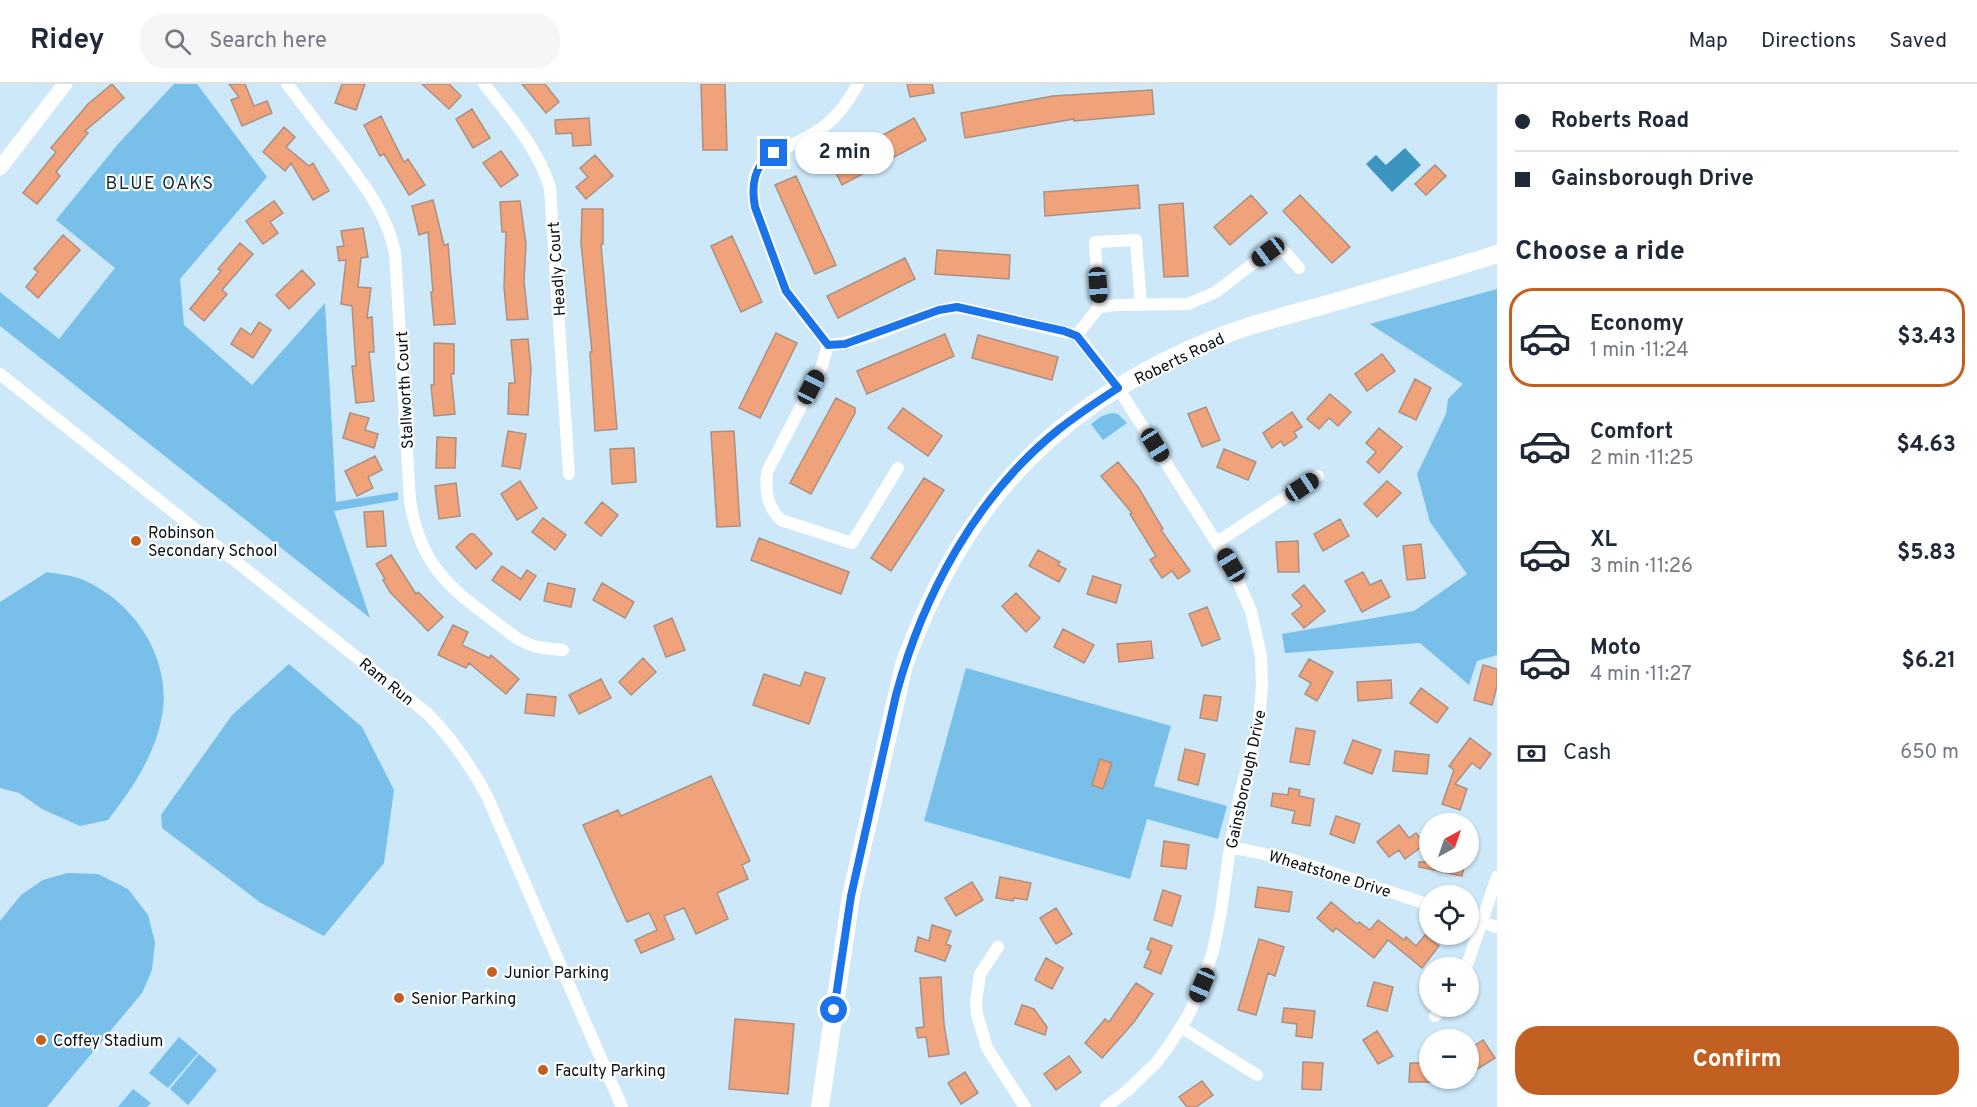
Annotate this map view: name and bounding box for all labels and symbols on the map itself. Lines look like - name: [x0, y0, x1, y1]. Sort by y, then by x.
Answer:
- callout: 2 min: [795, 132, 894, 174]
- route end: [760, 139, 787, 166]
- district label: BLUE OAKS: [106, 173, 214, 196]
- street label: Headly Court: [545, 221, 571, 317]
- car: [1248, 234, 1288, 270]
- car: [1088, 266, 1108, 304]
- street label: Roberts Road: [1132, 329, 1228, 390]
- street label: Stallworth Court: [393, 330, 419, 449]
- car: [795, 367, 827, 407]
- car: [1138, 425, 1172, 465]
- car: [1282, 470, 1322, 504]
- place label: Robinson Secondary School: [148, 524, 277, 562]
- marker: Robinson Secondary School: [129, 534, 143, 548]
- car: [1214, 545, 1248, 585]
- street label: Ram Run: [354, 654, 417, 711]
- street label: Gainsborough Drive: [1222, 708, 1271, 851]
- north arrow: [1419, 813, 1479, 873]
- street label: Wheatstone Drive: [1266, 847, 1393, 903]
- place label: Junior Parking: [504, 964, 609, 984]
- marker: Junior Parking: [485, 965, 499, 979]
- car: [1187, 965, 1217, 1005]
- place label: Senior Parking: [411, 990, 516, 1010]
- marker: Senior Parking: [392, 991, 406, 1005]
- route start: [820, 996, 847, 1023]
- place label: Coffey Stadium: [53, 1032, 163, 1052]
- marker: Coffey Stadium: [34, 1033, 48, 1047]
- place label: Faculty Parking: [555, 1062, 666, 1082]
- marker: Faculty Parking: [536, 1063, 550, 1077]

